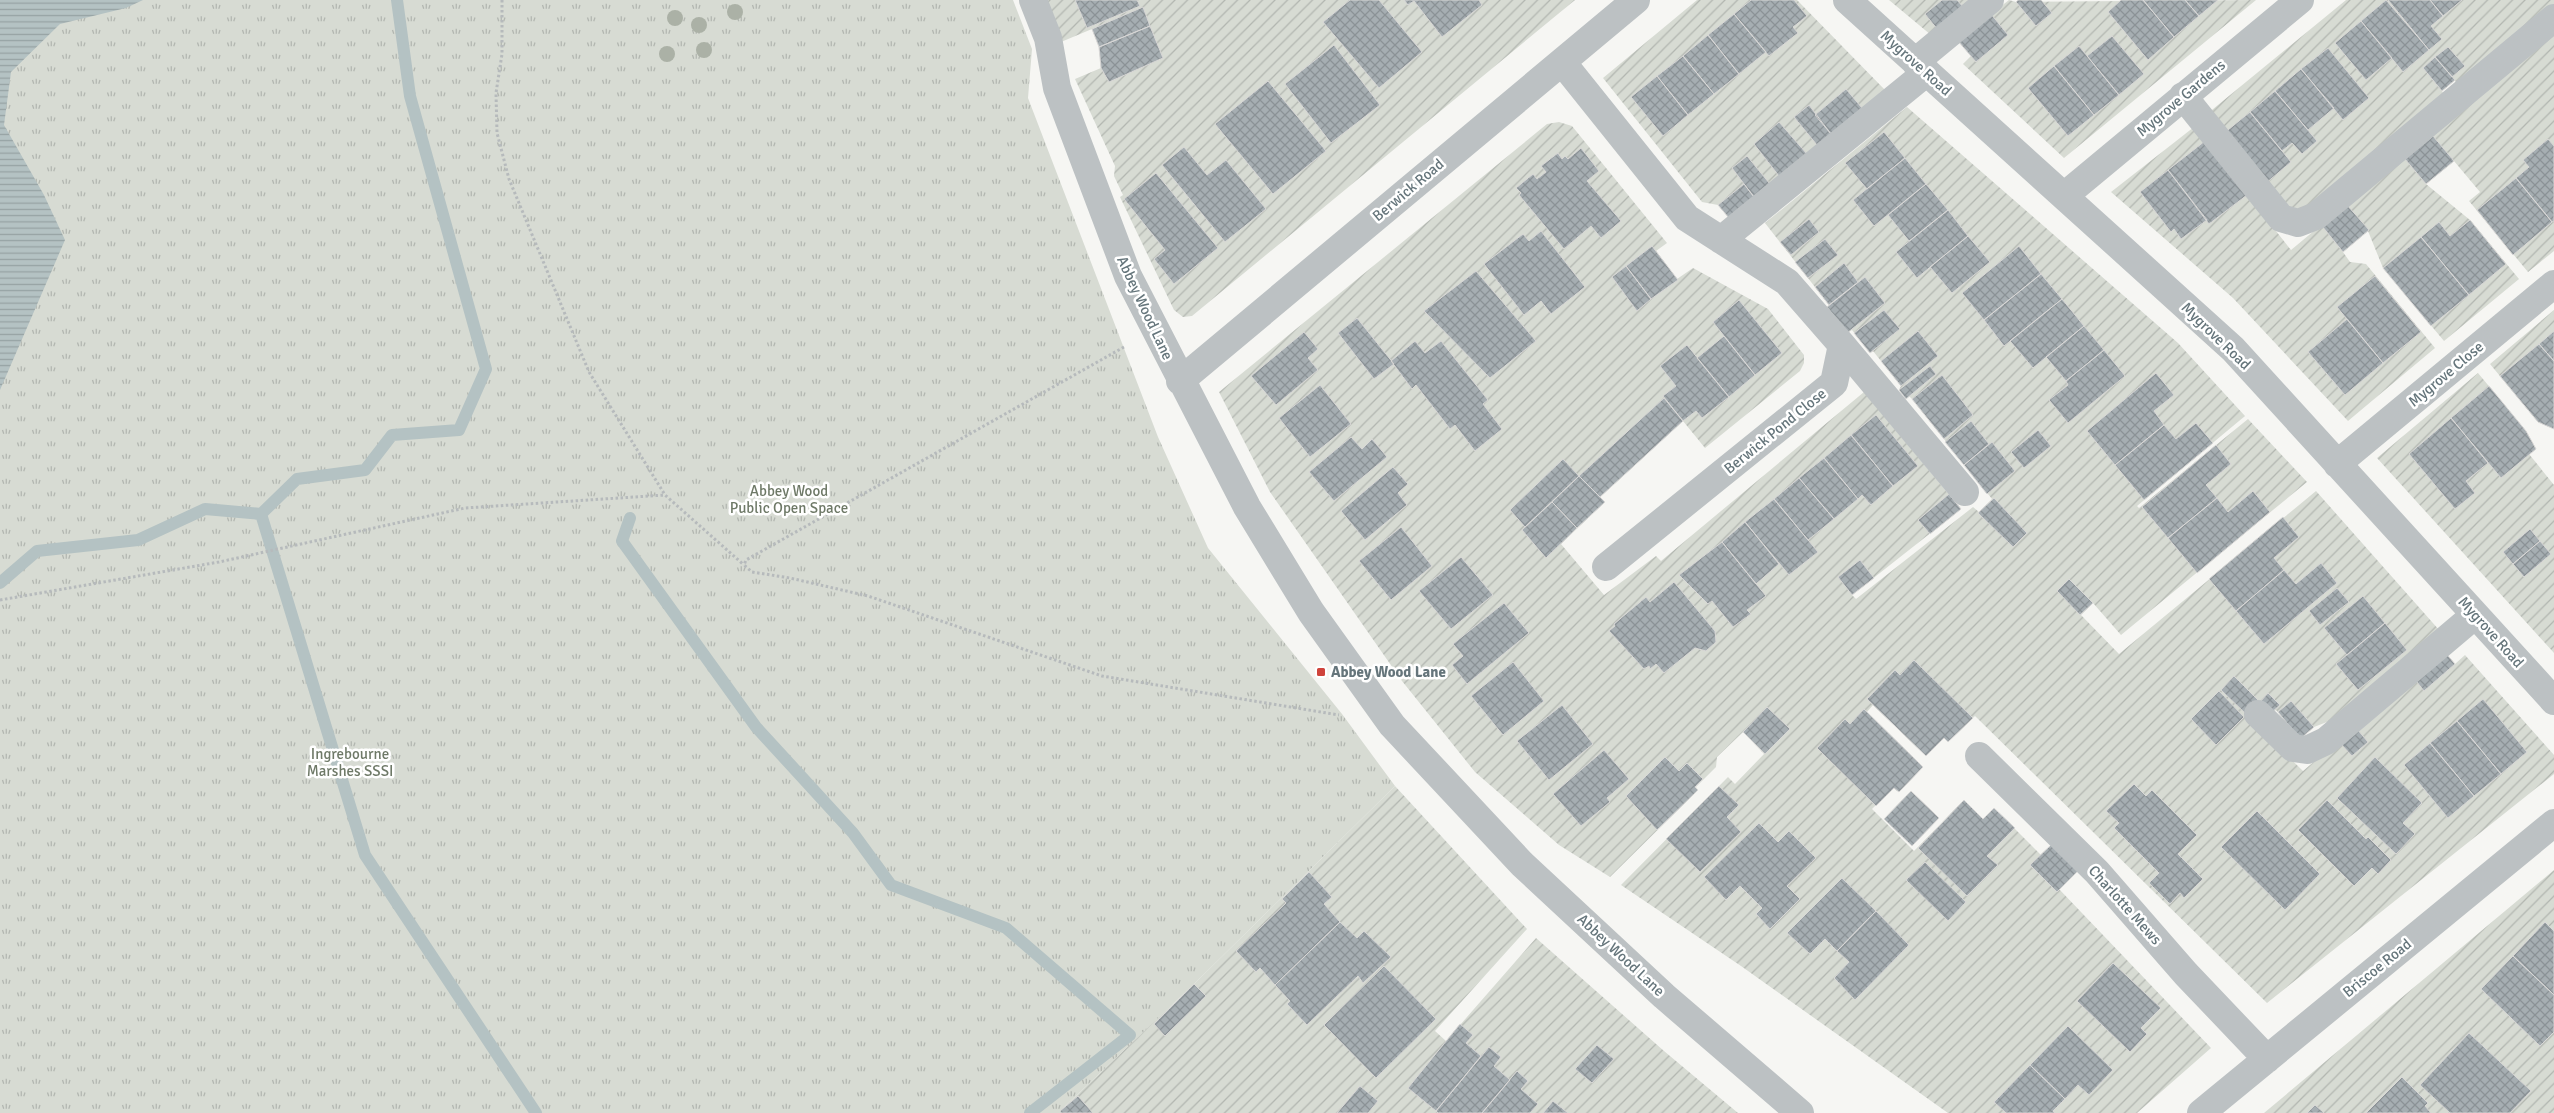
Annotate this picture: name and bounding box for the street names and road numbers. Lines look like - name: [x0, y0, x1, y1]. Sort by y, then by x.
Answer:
- street label: Mygrove Road: [1877, 26, 1955, 100]
- street label: Mygrove Gardens: [2133, 55, 2229, 140]
- street label: Berwick Road: [1369, 155, 1447, 225]
- street label: Abbey Wood Lane: [1113, 253, 1177, 363]
- street label: Mygrove Road: [2178, 298, 2254, 374]
- street label: Mygrove Close: [2405, 337, 2487, 411]
- street label: Berwick Pond Close: [1720, 384, 1830, 478]
- street label: Mygrove Road: [2454, 593, 2528, 671]
- street label: Charlotte Mews: [2085, 862, 2166, 949]
- street label: Abbey Wood Lane: [1574, 910, 1668, 1000]
- street label: Briscoe Road: [2339, 935, 2415, 1001]

